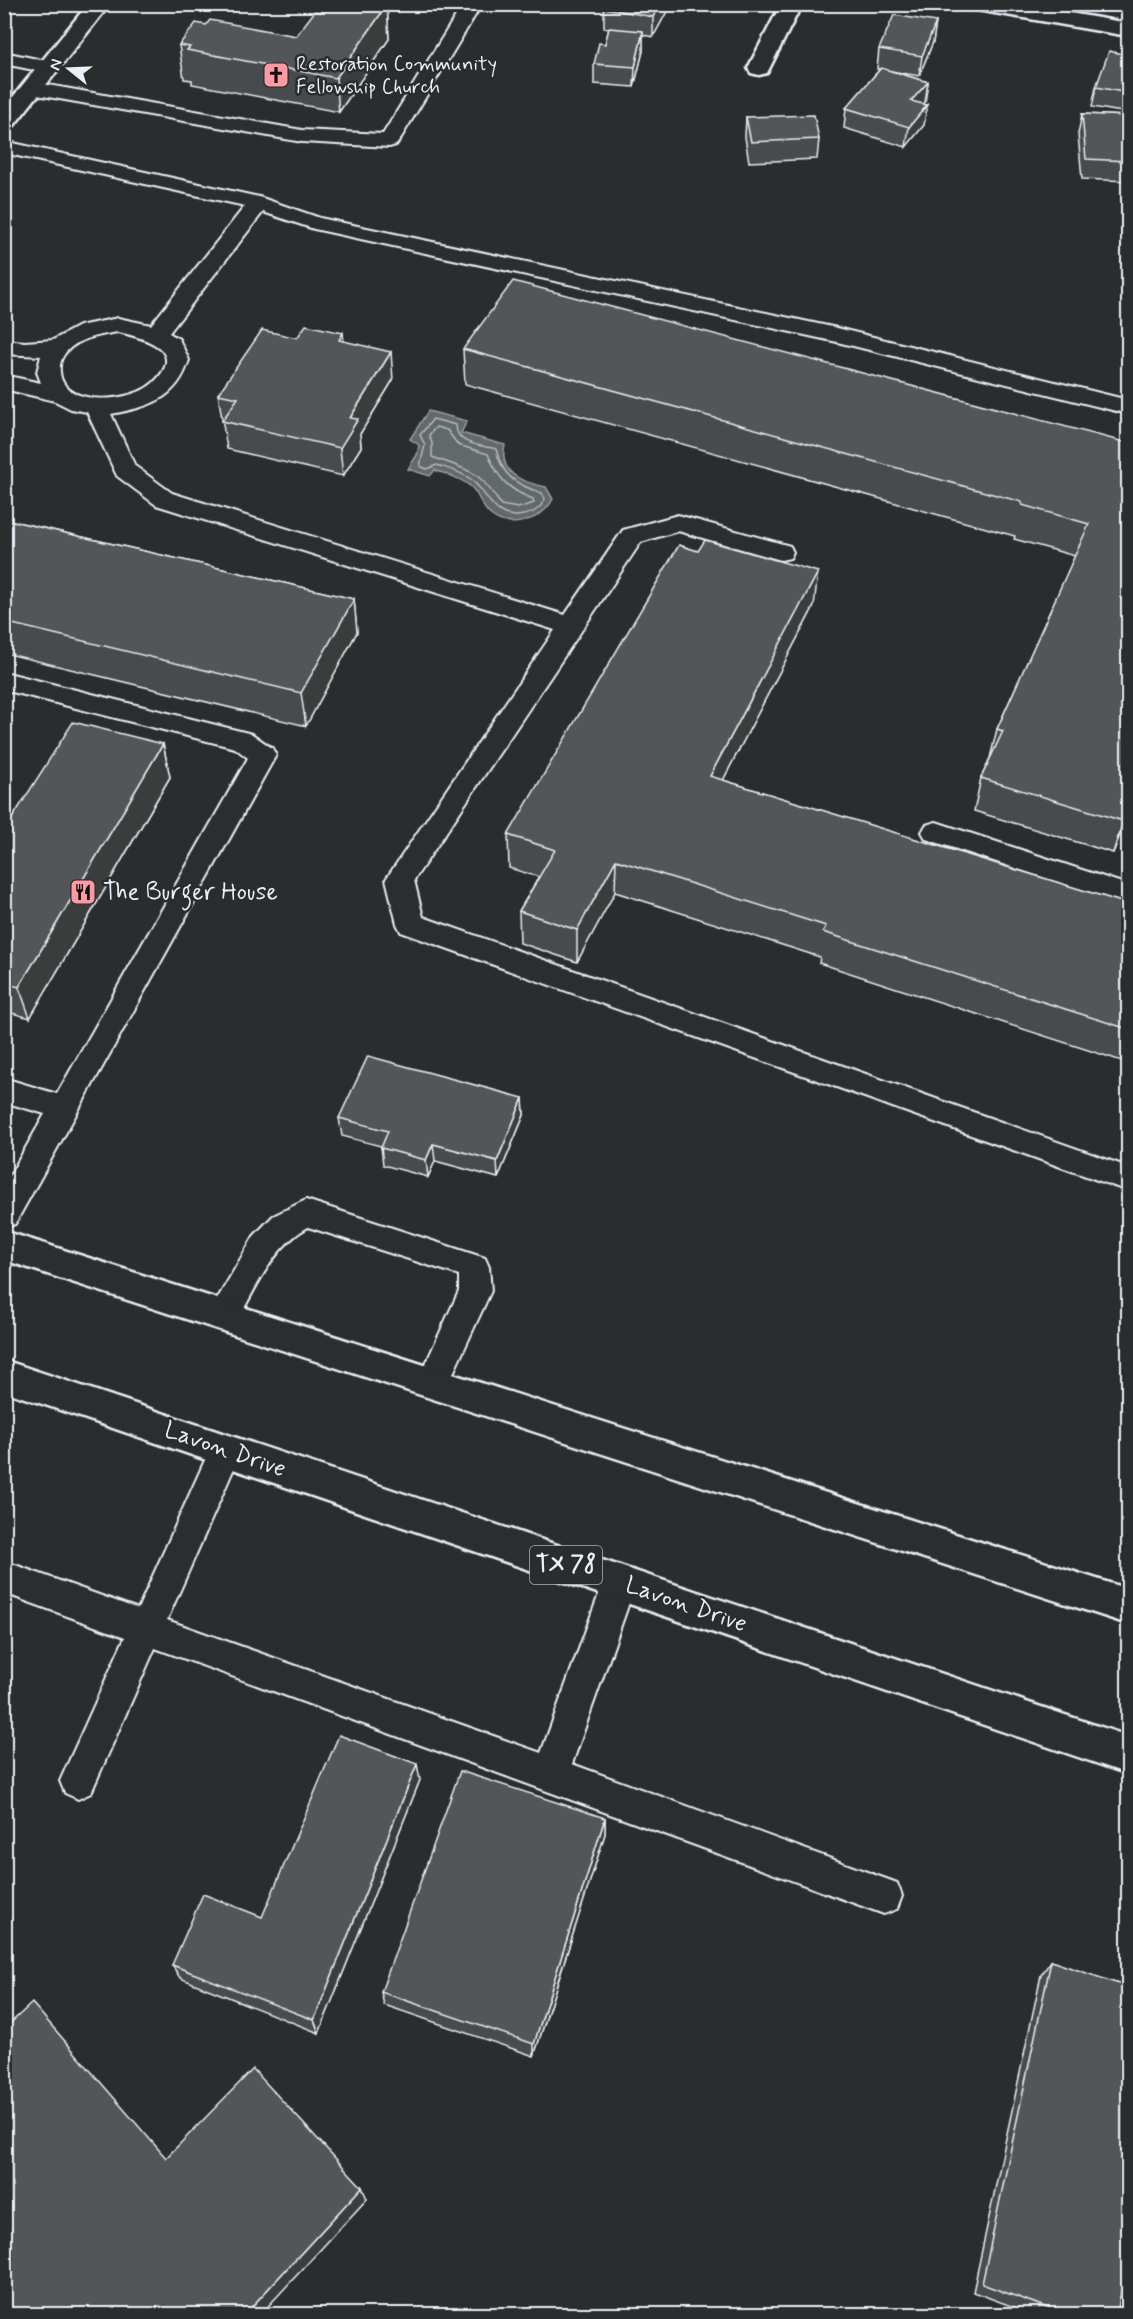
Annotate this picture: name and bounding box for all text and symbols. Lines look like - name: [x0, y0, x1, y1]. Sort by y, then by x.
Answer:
- north arrow: [39, 39, 99, 99]
- place label: Restoration Community Fellowship Church: [296, 51, 497, 101]
- text: N: [45, 57, 68, 73]
- church icon: Restoration Community Fellowship Church: [261, 60, 291, 90]
- restaurant icon: The Burger House: [68, 877, 98, 907]
- place label: The Burger House: [103, 877, 278, 911]
- street label: Lavon Drive: [160, 1415, 290, 1485]
- road number: TX 78: [530, 1546, 602, 1584]
- street label: Lavon Drive: [621, 1570, 751, 1640]

